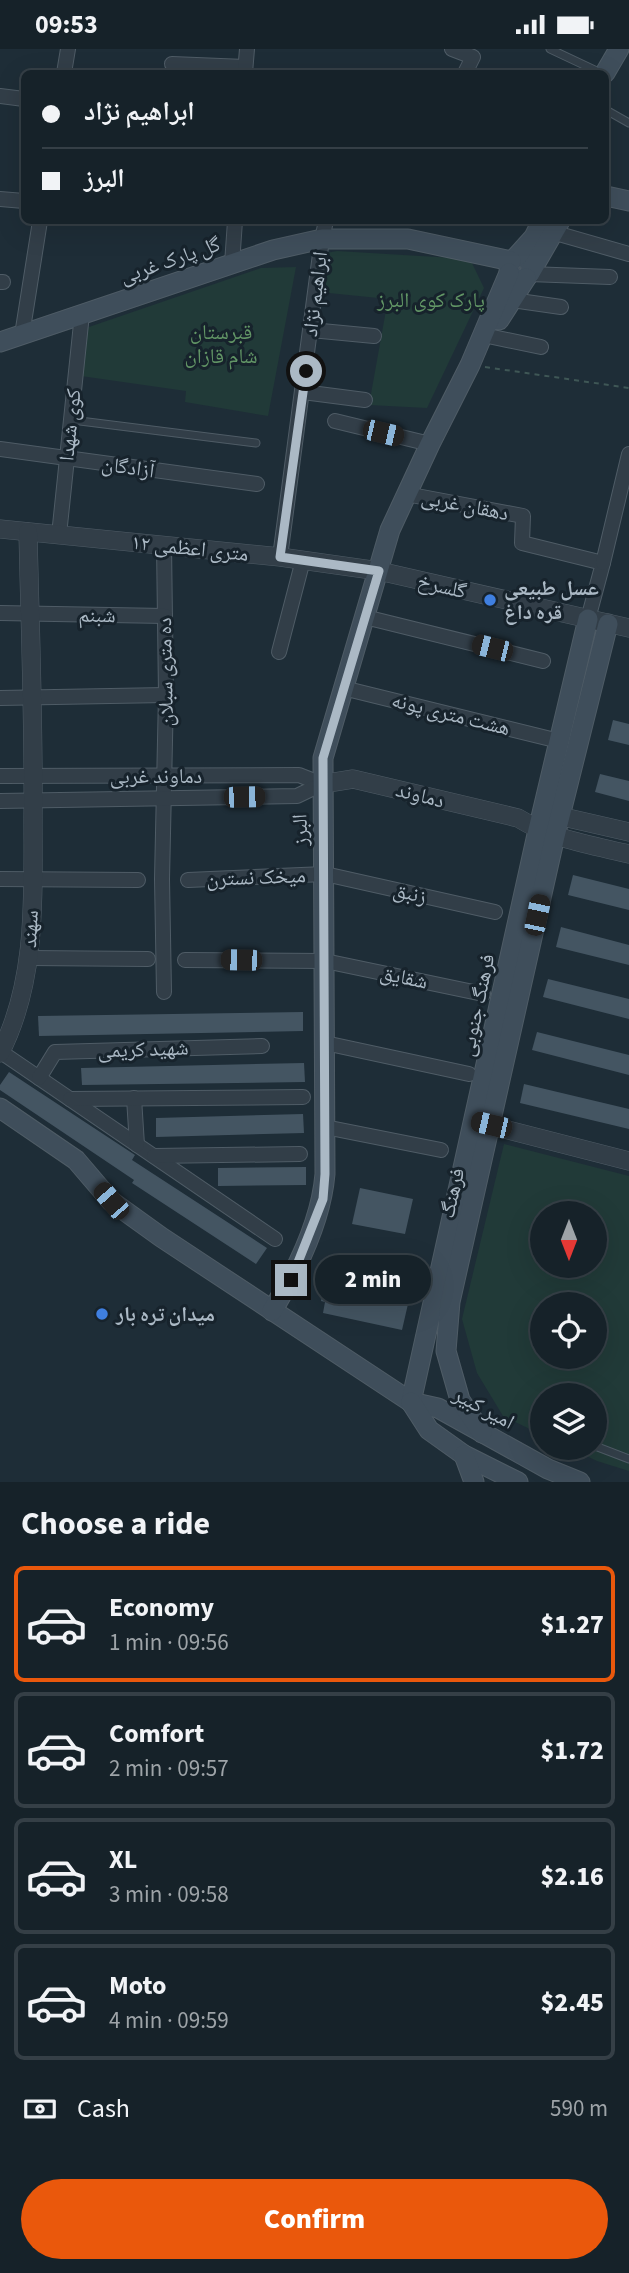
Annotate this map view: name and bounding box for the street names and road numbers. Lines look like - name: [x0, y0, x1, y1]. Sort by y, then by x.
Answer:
- street label: گل پارک غربی: [116, 229, 225, 291]
- street label: ابراهیم نژاد: [295, 250, 335, 338]
- street label: کوی شهدا: [51, 387, 89, 463]
- street label: آزادگان: [100, 448, 157, 486]
- street label: دهقان غربی: [419, 482, 511, 528]
- street label: ۱۲ متری اعظمی: [130, 527, 250, 569]
- street label: گلسرخ: [414, 566, 470, 606]
- street label: شبنم: [78, 600, 116, 630]
- street label: ده متری سبلان: [149, 617, 181, 727]
- street label: هشت متری پونه: [389, 685, 513, 743]
- street label: دماوند غربی: [110, 761, 202, 791]
- street label: دماوند: [393, 775, 447, 815]
- street label: البرز: [284, 813, 316, 848]
- street label: میخک نسترن: [206, 860, 306, 894]
- street label: زنبق: [390, 875, 430, 911]
- street label: سهند: [14, 909, 46, 949]
- street label: فرهنگ جنوبی: [452, 951, 502, 1059]
- street label: شقایق: [377, 957, 431, 997]
- street label: شهید کریمی: [97, 1032, 189, 1066]
- street label: فرهنگ: [432, 1165, 472, 1221]
- street label: امیر کبیر: [447, 1379, 520, 1437]

